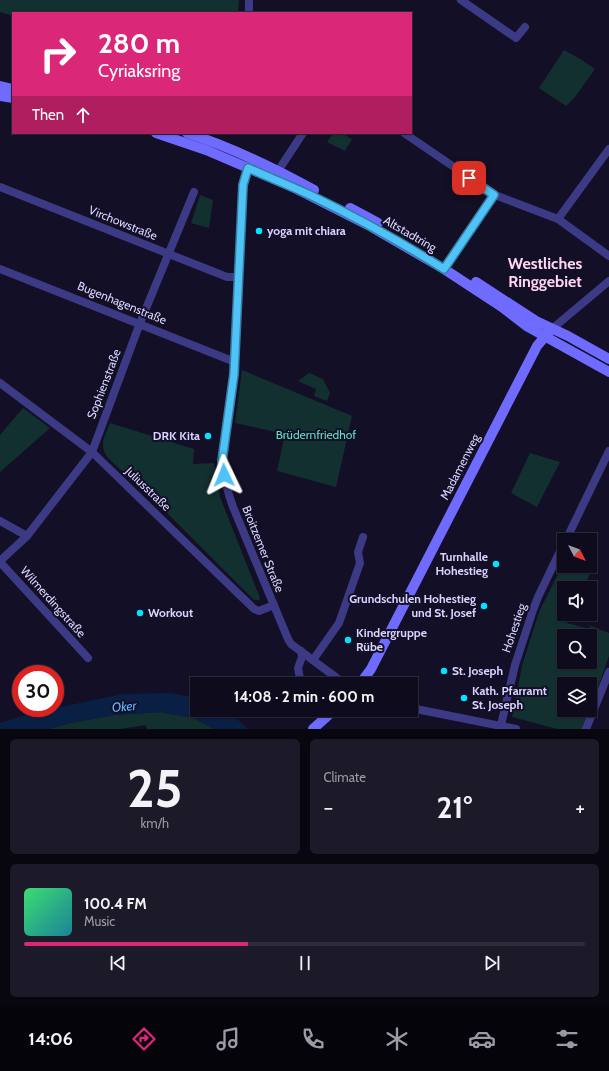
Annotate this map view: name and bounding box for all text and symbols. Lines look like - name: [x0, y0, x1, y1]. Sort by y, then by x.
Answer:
- text: 280 m: [98, 26, 180, 60]
- icon: right: [32, 28, 84, 80]
- text: Cyriaksring: [98, 60, 180, 82]
- icon: ahead: [72, 104, 94, 126]
- text: Then: [32, 106, 64, 124]
- pin: [452, 161, 486, 195]
- icon: arrive: [458, 167, 480, 189]
- street label: Virchowstraße: [87, 202, 160, 243]
- street label: Altstadtring: [381, 212, 440, 255]
- place label: yoga mit chiara: [267, 223, 346, 238]
- marker: yoga mit chiara: [254, 226, 264, 236]
- district label: Westliches Ringgebiet: [508, 254, 582, 291]
- street label: Bugenhagenstraße: [75, 278, 169, 327]
- street label: Sophienstraße: [83, 347, 124, 421]
- park label: Brüdernfriedhof: [276, 427, 356, 442]
- place label: DRK Kita: [153, 428, 200, 443]
- street label: Madamenweg: [437, 430, 483, 502]
- marker: DRK Kita: [203, 431, 213, 441]
- position arrow: [203, 454, 245, 496]
- street label: Juliusstraße: [122, 463, 174, 514]
- street label: Broitzemer Straße: [239, 503, 288, 594]
- north arrow: [557, 533, 597, 573]
- map controls: [557, 533, 597, 717]
- place label: Turnhalle Hohestieg: [435, 549, 488, 578]
- marker: Turnhalle Hohestieg: [491, 559, 501, 569]
- street label: Wilmerdingstraße: [18, 563, 89, 640]
- button: sound: [557, 581, 597, 621]
- place label: Grundschulen Hohestieg und St. Josef: [349, 591, 476, 620]
- street label: Hohestieg: [498, 600, 529, 655]
- marker: Grundschulen Hohestieg und St. Josef: [479, 601, 489, 611]
- place label: Workout: [148, 605, 193, 620]
- marker: Workout: [135, 608, 145, 618]
- place label: Kindergruppe Rübe: [356, 625, 427, 654]
- button: search: [557, 629, 597, 669]
- marker: Kindergruppe Rübe: [343, 635, 353, 645]
- place label: St. Joseph: [452, 663, 503, 678]
- speed limit sign: 30: [12, 665, 64, 717]
- marker: St. Joseph: [439, 666, 449, 676]
- button: layers: [557, 677, 597, 717]
- place label: Kath. Pfarramt St. Joseph: [472, 683, 547, 712]
- text: 14:08 · 2 min · 600 m: [234, 688, 374, 706]
- marker: Kath. Pfarramt St. Joseph: [459, 693, 469, 703]
- water label: Oker: [111, 697, 138, 715]
- text: 25: [127, 757, 182, 820]
- text: Climate: [324, 769, 366, 785]
- text: 21°: [436, 789, 472, 826]
- text: −: [324, 794, 333, 821]
- text: +: [575, 794, 585, 821]
- text: km/h: [141, 815, 169, 831]
- text: 100.4 FM: [84, 895, 147, 913]
- text: Music: [84, 913, 115, 929]
- icon: previous: [107, 952, 129, 974]
- icon: pause: [294, 952, 316, 974]
- icon: next: [481, 952, 503, 974]
- icon: directions: [130, 1025, 158, 1053]
- icon: music: [214, 1025, 242, 1053]
- icon: phone: [299, 1025, 327, 1053]
- icon: climate: [383, 1025, 411, 1053]
- icon: car: [468, 1025, 496, 1053]
- icon: filters: [553, 1025, 581, 1053]
- text: 14:06: [28, 1028, 73, 1050]

